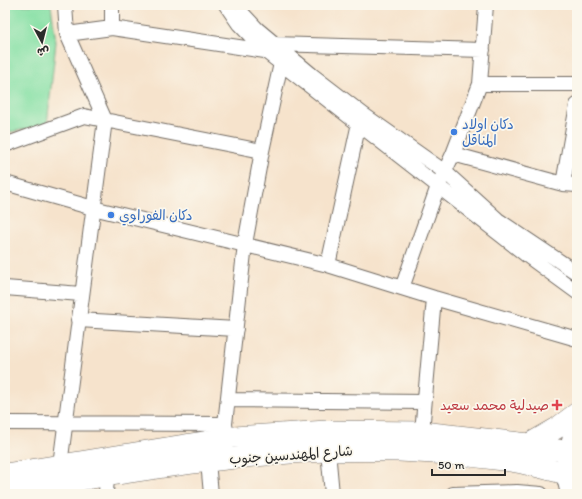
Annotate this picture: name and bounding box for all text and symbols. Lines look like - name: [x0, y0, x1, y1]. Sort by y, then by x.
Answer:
- north arrow: [22, 22, 62, 62]
- text: ش: [36, 44, 50, 59]
- place label: دكان اولاد المناقل: [462, 116, 514, 149]
- marker: دكان اولاد المناقل: [449, 127, 459, 137]
- place label: دكان الفوراوي: [119, 207, 192, 226]
- marker: دكان الفوراوي: [106, 210, 116, 220]
- place label: صيدلية محمد سعيد: [440, 397, 549, 414]
- marker: صيدلية محمد سعيد: [552, 400, 562, 410]
- street label: شارع المهندسين جنوب: [229, 442, 353, 469]
- scale bar: [432, 451, 505, 477]
- text: 50 m: [438, 458, 464, 472]

